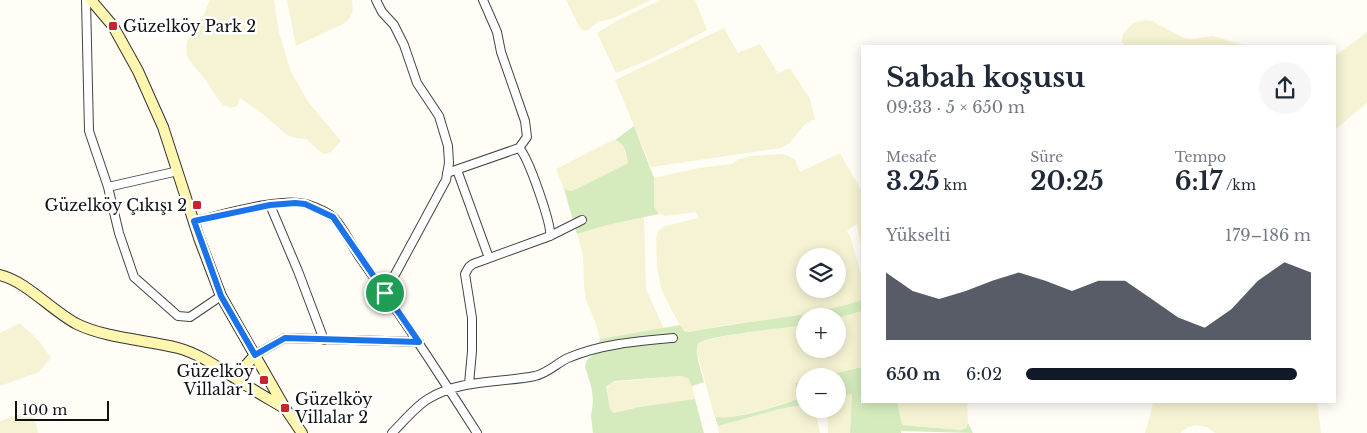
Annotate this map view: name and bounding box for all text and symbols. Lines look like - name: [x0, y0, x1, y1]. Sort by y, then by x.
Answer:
- place label: Güzelköy Park 2: [123, 16, 256, 36]
- marker: Güzelköy Park 2: [107, 20, 119, 32]
- text: Sabah koşusu: [886, 60, 1085, 95]
- button: share: [1259, 62, 1311, 114]
- text: 09:33 · 5 × 650 m: [886, 97, 1025, 117]
- text: Mesafe: [886, 148, 937, 166]
- text: Süre: [1030, 148, 1063, 166]
- text: Tempo: [1175, 148, 1226, 166]
- text: 3.25: [886, 166, 940, 197]
- text: 20:25: [1030, 166, 1104, 197]
- text: 6:17: [1175, 166, 1222, 197]
- text: km: [940, 176, 967, 194]
- text: /km: [1222, 176, 1256, 194]
- place label: Güzelköy Çıkışı 2: [45, 195, 187, 215]
- marker: Güzelköy Çıkışı 2: [191, 199, 203, 211]
- text: Yükselti: [886, 225, 951, 245]
- text: 179–186 m: [1225, 225, 1311, 245]
- map controls: [796, 248, 846, 418]
- button: layers: [796, 248, 846, 298]
- pin: [364, 272, 406, 314]
- icon: arrive: [371, 279, 399, 307]
- button: +: [796, 308, 846, 358]
- place label: Güzelköy Villalar 1: [176, 361, 255, 399]
- text: 650 m: [886, 364, 940, 384]
- text: 6:02: [966, 364, 1002, 384]
- button: −: [796, 368, 846, 418]
- marker: Güzelköy Villalar 1: [258, 374, 270, 386]
- place label: Güzelköy Villalar 2: [294, 389, 373, 427]
- scale bar: [15, 398, 109, 421]
- text: 100 m: [22, 401, 67, 419]
- marker: Güzelköy Villalar 2: [279, 402, 291, 414]

